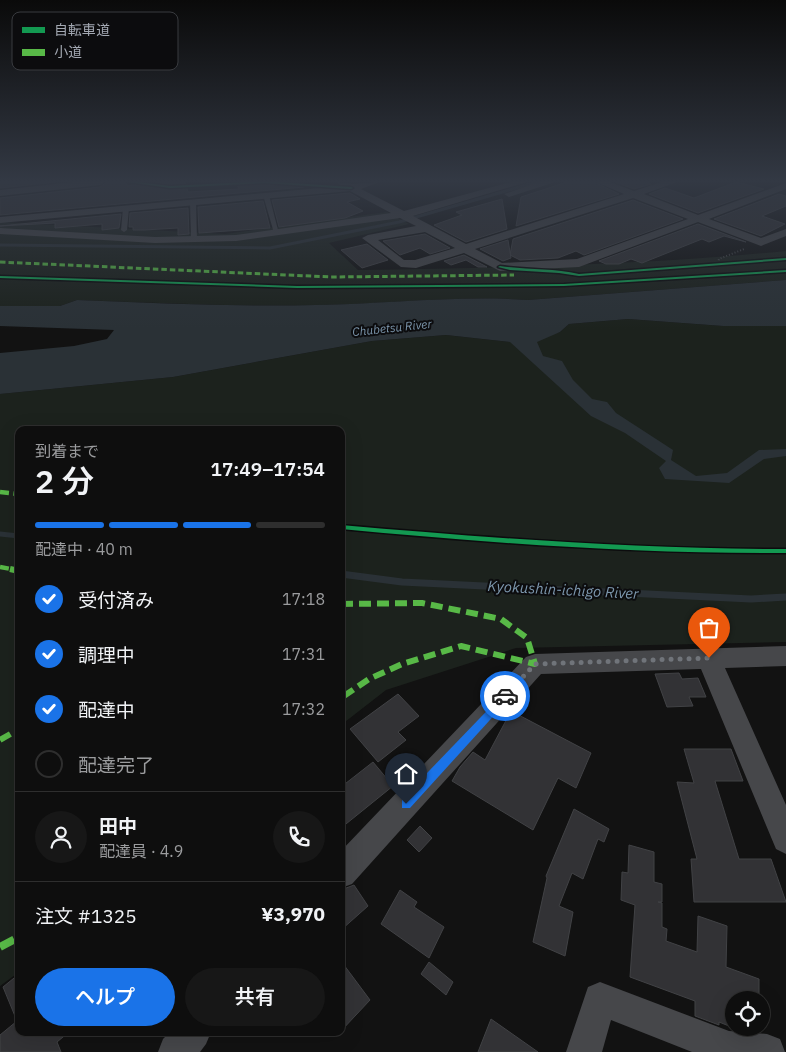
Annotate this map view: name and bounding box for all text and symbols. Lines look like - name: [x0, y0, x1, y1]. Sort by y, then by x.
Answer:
- legend: [12, 12, 178, 70]
- text: 自転車道: [54, 21, 110, 39]
- text: 小道: [54, 43, 82, 61]
- water label: Chubetsu River: [352, 316, 433, 339]
- text: 到着まで: [35, 441, 99, 461]
- text: 17:49–17:54: [211, 457, 325, 481]
- text: 2 分: [35, 460, 94, 502]
- text: 配達中 · 40 m: [35, 539, 133, 559]
- water label: Kyokushin-ichigo River: [487, 576, 640, 603]
- icon: check: [35, 585, 63, 613]
- text: 受付済み: [78, 588, 154, 612]
- text: 17:18: [282, 589, 325, 609]
- pin: [688, 607, 730, 658]
- icon: bag: [695, 614, 723, 642]
- icon: check: [35, 640, 63, 668]
- text: 調理中: [78, 643, 135, 667]
- text: 17:31: [282, 644, 325, 664]
- courier: [480, 671, 530, 721]
- icon: car: [491, 682, 519, 710]
- icon: check: [35, 695, 63, 723]
- text: 配達中: [78, 698, 135, 722]
- text: 17:32: [282, 699, 325, 719]
- text: 配達完了: [78, 753, 154, 777]
- pin: [385, 753, 427, 804]
- icon: home: [392, 760, 420, 788]
- button: person: [35, 811, 87, 863]
- button: phone: [273, 811, 325, 863]
- text: 田中: [99, 814, 137, 838]
- text: 配達員 · 4.9: [99, 841, 183, 861]
- text: ¥3,970: [261, 902, 325, 926]
- text: 注文 #1325: [35, 904, 137, 928]
- button: ヘルプ: [35, 968, 175, 1026]
- button: 共有: [185, 968, 325, 1026]
- map controls: [725, 991, 770, 1036]
- button: locate: [725, 991, 770, 1036]

